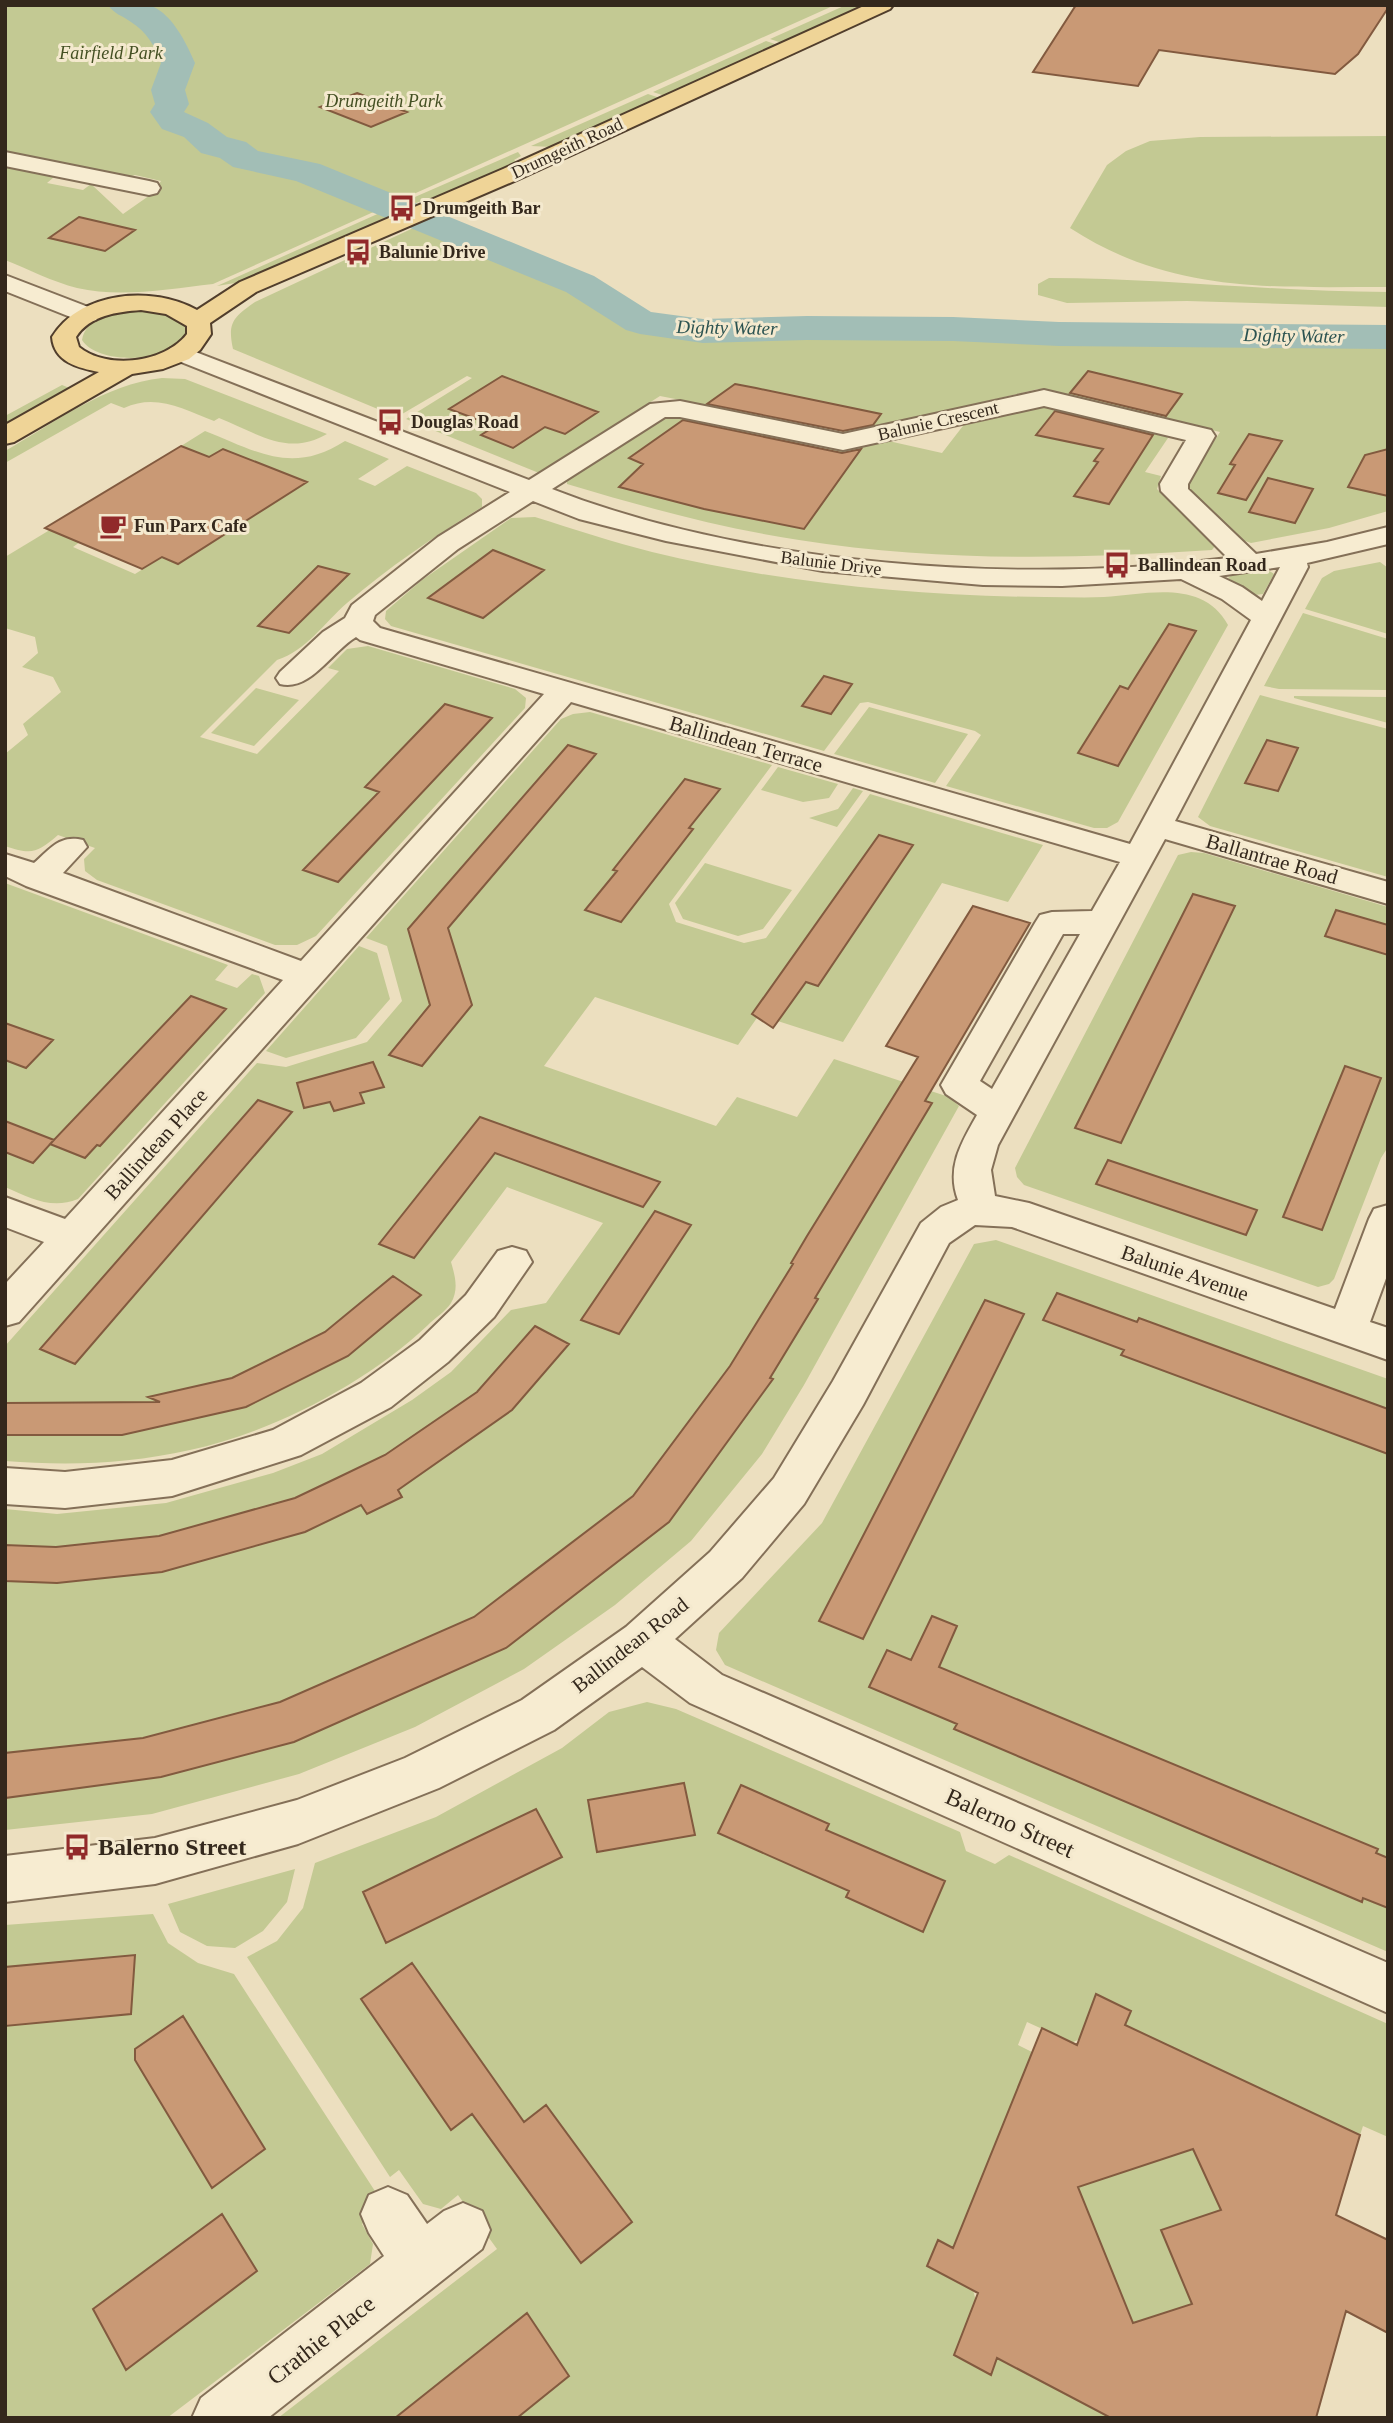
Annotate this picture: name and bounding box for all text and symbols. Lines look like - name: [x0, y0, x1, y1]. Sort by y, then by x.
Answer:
- park label: Fairfield Park: [58, 43, 164, 63]
- park label: Drumgeith Park: [324, 91, 444, 111]
- street label: Drumgeith Road: [508, 113, 626, 183]
- bus stop icon: Drumgeith Bar: [387, 193, 417, 223]
- place label: Drumgeith Bar: [423, 198, 540, 218]
- bus stop icon: Balunie Drive: [343, 237, 373, 267]
- place label: Balunie Drive: [379, 242, 486, 262]
- water label: Dighty Water: [675, 316, 778, 339]
- water label: Dighty Water: [1242, 324, 1345, 347]
- street label: Balunie Crescent: [876, 397, 1000, 445]
- bus stop icon: Douglas Road: [375, 407, 405, 437]
- place label: Douglas Road: [411, 412, 519, 432]
- cafe icon: Fun Parx Cafe: [98, 511, 128, 541]
- place label: Fun Parx Cafe: [134, 516, 247, 536]
- street label: Balunie Drive: [779, 547, 883, 579]
- bus stop icon: Ballindean Road: [1102, 550, 1132, 580]
- place label: Ballindean Road: [1138, 555, 1267, 575]
- street label: Ballindean Terrace: [667, 711, 825, 777]
- street label: Ballantrae Road: [1203, 829, 1341, 889]
- street label: Ballindean Place: [100, 1083, 212, 1205]
- street label: Balunie Avenue: [1118, 1240, 1252, 1306]
- street label: Ballindean Road: [567, 1592, 693, 1698]
- street label: Balerno Street: [942, 1783, 1079, 1863]
- bus stop icon: Balerno Street: [62, 1832, 92, 1862]
- place label: Balerno Street: [98, 1834, 246, 1860]
- street label: Crathie Place: [262, 2290, 380, 2390]

